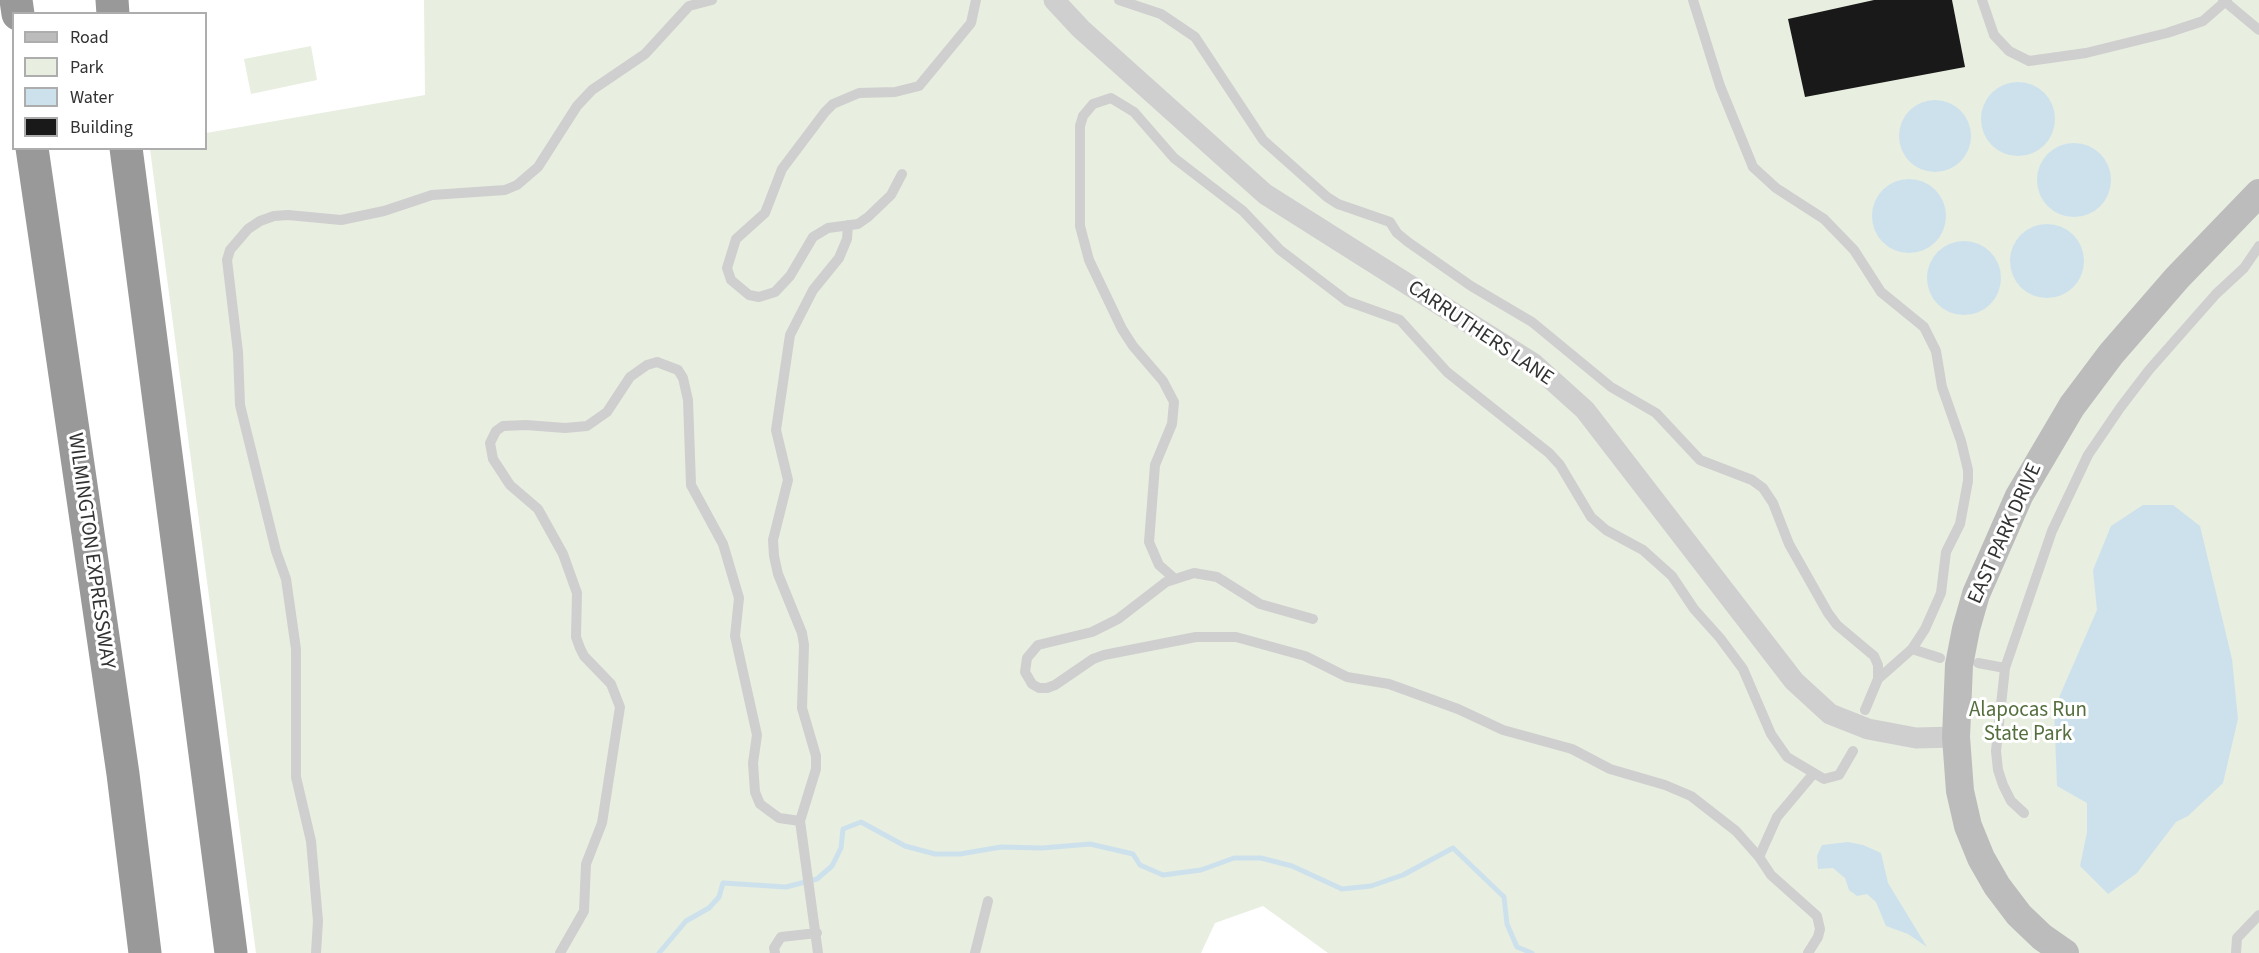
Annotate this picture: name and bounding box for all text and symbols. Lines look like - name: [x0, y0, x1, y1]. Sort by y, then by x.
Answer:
- legend: [12, 12, 207, 150]
- text: Road: [70, 25, 109, 50]
- text: Park: [70, 55, 104, 80]
- text: Water: [70, 85, 114, 110]
- text: Building: [70, 115, 133, 140]
- street label: CARRUTHERS LANE: [1402, 276, 1558, 392]
- street label: WILMINGTON EXPRESSWAY: [61, 431, 119, 671]
- street label: EAST PARK DRIVE: [1964, 460, 2048, 608]
- park label: Alapocas Run State Park: [1969, 698, 2087, 748]

